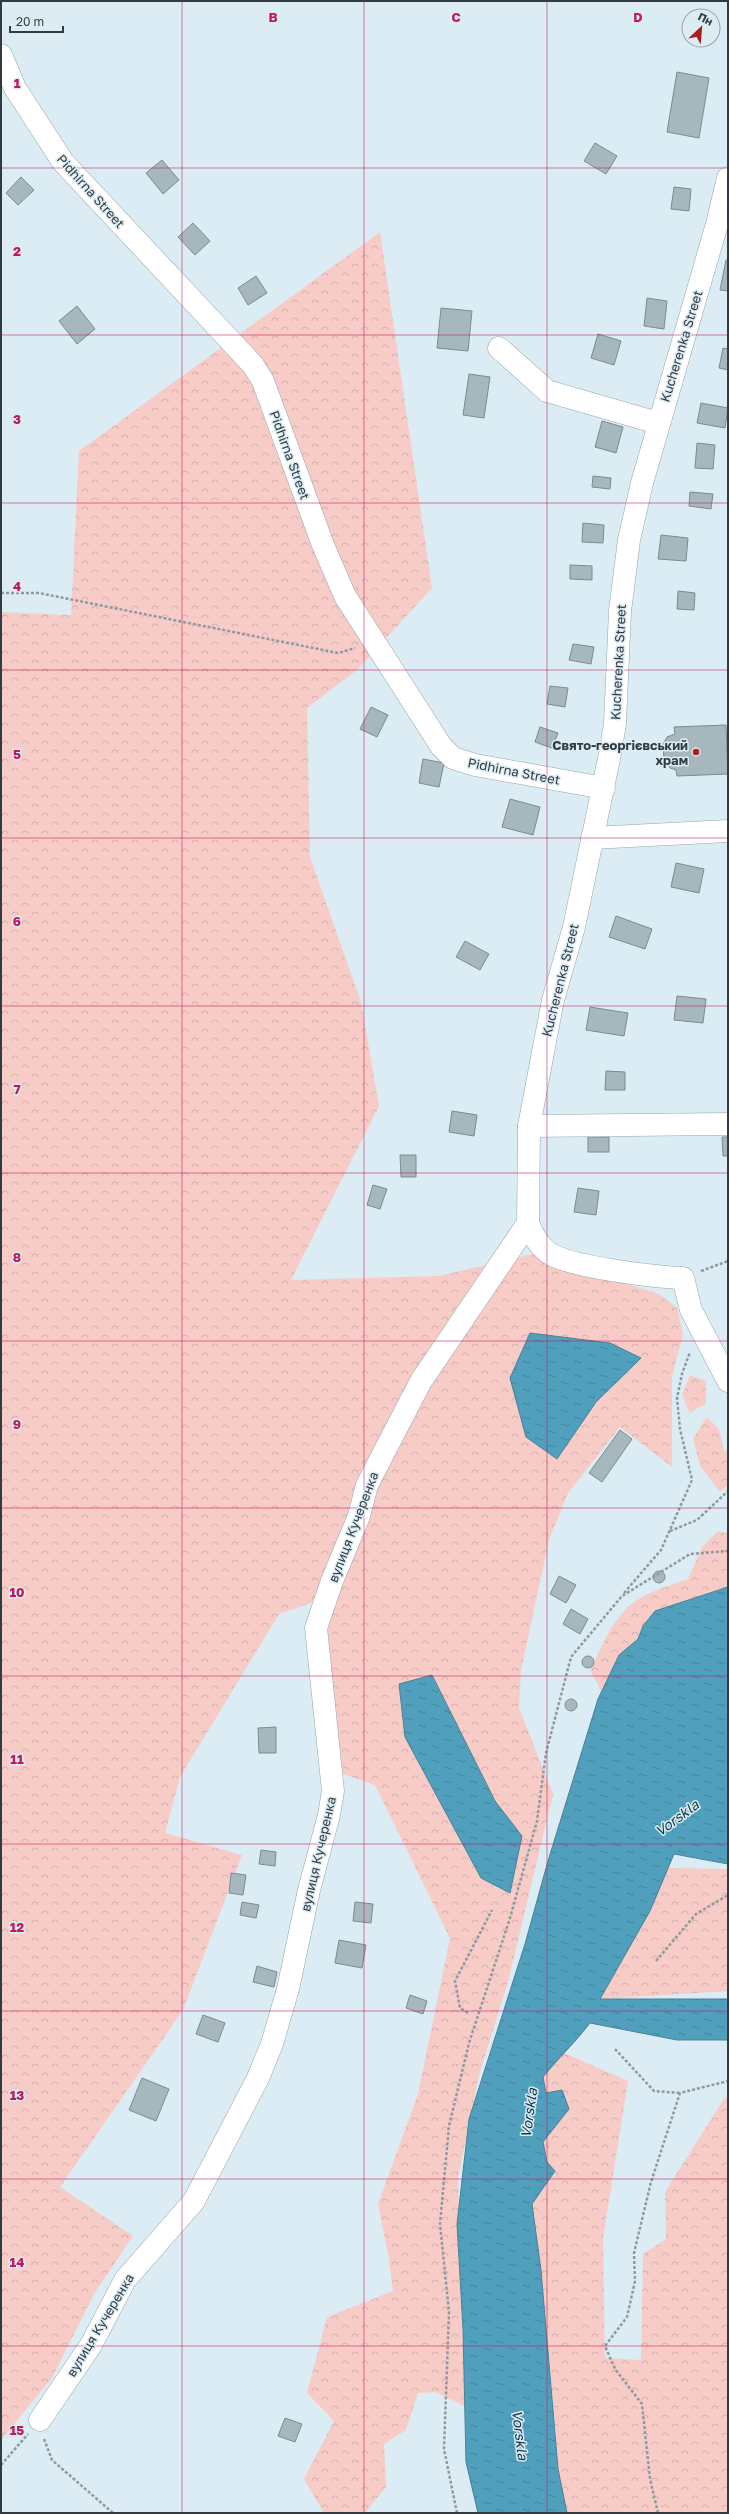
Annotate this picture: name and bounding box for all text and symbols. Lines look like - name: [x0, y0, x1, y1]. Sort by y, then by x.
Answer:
- scale bar: [10, 8, 63, 34]
- north arrow: [681, 8, 721, 48]
- text: B: [268, 9, 278, 25]
- text: C: [451, 9, 461, 25]
- text: D: [633, 9, 643, 25]
- text: Пн: [696, 9, 715, 28]
- text: 20 m: [16, 14, 44, 29]
- text: 1: [14, 75, 21, 91]
- street label: Pidhirna Street: [54, 151, 128, 231]
- text: 2: [13, 243, 21, 259]
- street label: Kucherenka Street: [656, 288, 706, 404]
- street label: Pidhirna Street: [266, 408, 314, 502]
- text: 3: [13, 411, 21, 427]
- text: 4: [13, 578, 21, 594]
- street label: Kucherenka Street: [607, 604, 629, 720]
- place label: Свято-георгієвський храм: [552, 737, 688, 768]
- text: 5: [13, 746, 21, 762]
- marker: Свято-георгієвський храм: [691, 747, 701, 757]
- street label: Pidhirna Street: [467, 754, 561, 788]
- text: 6: [13, 913, 21, 929]
- street label: Kucherenka Street: [538, 922, 582, 1038]
- text: 7: [13, 1081, 21, 1097]
- text: 8: [13, 1249, 21, 1265]
- text: 9: [13, 1416, 21, 1432]
- street label: вулиця Кучеренка: [324, 1469, 382, 1585]
- text: 10: [9, 1584, 25, 1600]
- text: 11: [10, 1751, 24, 1767]
- street label: вулиця Кучеренка: [297, 1795, 339, 1913]
- water label: Vorskla: [652, 1795, 703, 1839]
- text: 12: [10, 1919, 24, 1935]
- water label: Vorskla: [517, 2086, 541, 2139]
- text: 13: [10, 2087, 24, 2103]
- text: 14: [10, 2254, 24, 2270]
- street label: вулиця Кучеренка: [63, 2271, 137, 2379]
- water label: Vorskla: [509, 2409, 532, 2462]
- text: 15: [10, 2422, 24, 2438]

